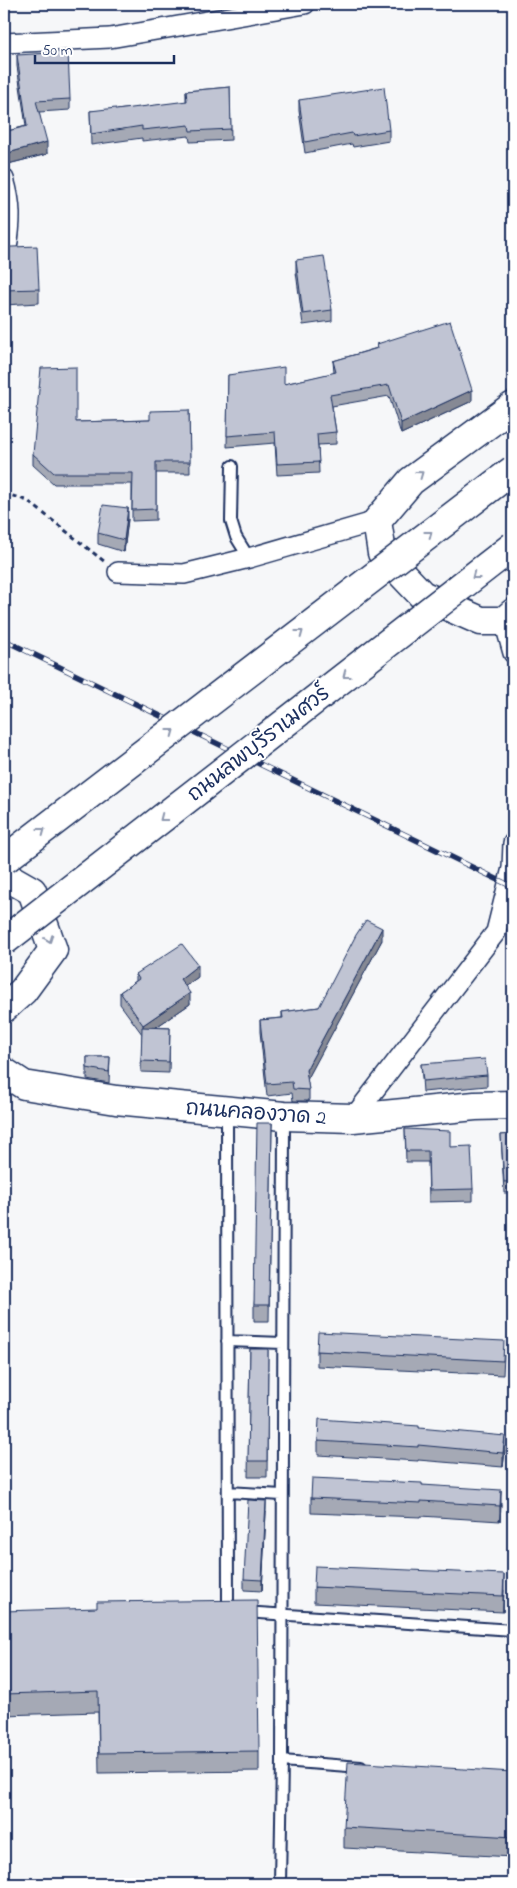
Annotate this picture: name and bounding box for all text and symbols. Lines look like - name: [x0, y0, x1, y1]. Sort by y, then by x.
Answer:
- scale bar: [35, 32, 174, 64]
- text: 50 m: [42, 40, 73, 62]
- one-way arrow: [414, 472, 423, 480]
- one-way arrow: [423, 532, 432, 540]
- one-way arrow: [472, 570, 481, 578]
- one-way arrow: [294, 630, 304, 639]
- one-way arrow: [342, 669, 352, 678]
- street label: ถนนลพบุรีราเมศวร์: [182, 679, 337, 810]
- one-way arrow: [165, 729, 175, 738]
- one-way arrow: [159, 812, 168, 821]
- one-way arrow: [36, 828, 45, 836]
- one-way arrow: [43, 934, 53, 943]
- street label: ถนนคลองวาด 2: [184, 1094, 327, 1134]

